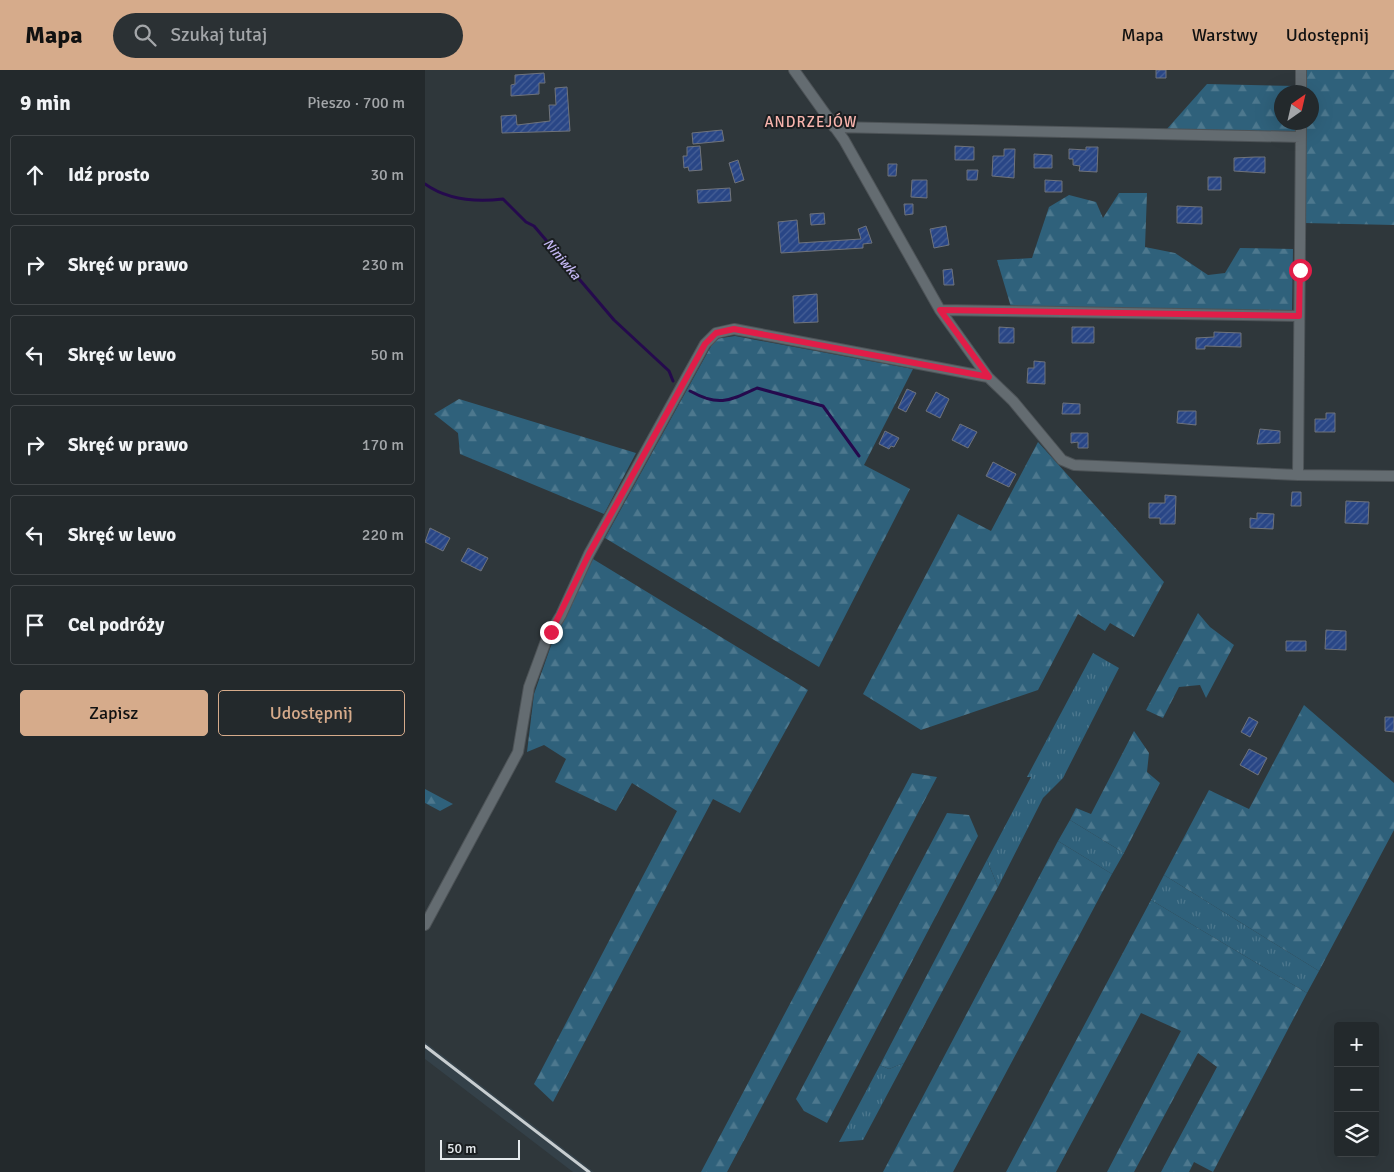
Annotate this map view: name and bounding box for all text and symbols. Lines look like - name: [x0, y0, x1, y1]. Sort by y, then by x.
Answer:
- search box: [113, 13, 463, 58]
- text: Mapa: [25, 20, 83, 50]
- icon: search: [131, 21, 159, 49]
- text: Szukaj tutaj: [171, 23, 267, 47]
- text: Mapa: [1121, 24, 1164, 46]
- text: Warstwy: [1192, 24, 1258, 46]
- text: Udostępnij: [1286, 24, 1369, 46]
- north arrow: [1274, 85, 1319, 130]
- text: 9 min: [20, 90, 71, 116]
- text: Pieszo · 700 m: [307, 93, 405, 113]
- district label: ANDRZEJÓW: [764, 112, 858, 131]
- icon: ahead: [21, 161, 49, 189]
- text: Idź prosto: [68, 163, 150, 187]
- text: 30 m: [370, 165, 404, 185]
- water label: Niniwka: [540, 235, 585, 284]
- icon: right: [21, 251, 49, 279]
- text: Skręć w prawo: [68, 253, 188, 277]
- text: 230 m: [362, 255, 404, 275]
- route start: [1289, 259, 1312, 282]
- icon: left: [21, 341, 49, 369]
- text: Skręć w lewo: [68, 343, 176, 367]
- text: 50 m: [370, 345, 404, 365]
- icon: right: [21, 431, 49, 459]
- text: Skręć w prawo: [68, 433, 188, 457]
- text: 170 m: [362, 435, 404, 455]
- icon: left: [21, 521, 49, 549]
- text: Skręć w lewo: [68, 523, 176, 547]
- text: 220 m: [362, 525, 404, 545]
- icon: arrive: [21, 611, 49, 639]
- text: Cel podróży: [68, 613, 164, 637]
- route end: [540, 621, 563, 644]
- button: Zapisz: [20, 690, 208, 736]
- button: Udostępnij: [218, 690, 405, 736]
- map controls: [1334, 1022, 1379, 1157]
- button: +: [1334, 1022, 1379, 1067]
- button: −: [1334, 1067, 1379, 1112]
- button: layers: [1334, 1112, 1379, 1157]
- scale bar: [440, 1137, 520, 1160]
- text: 50 m: [447, 1140, 476, 1157]

